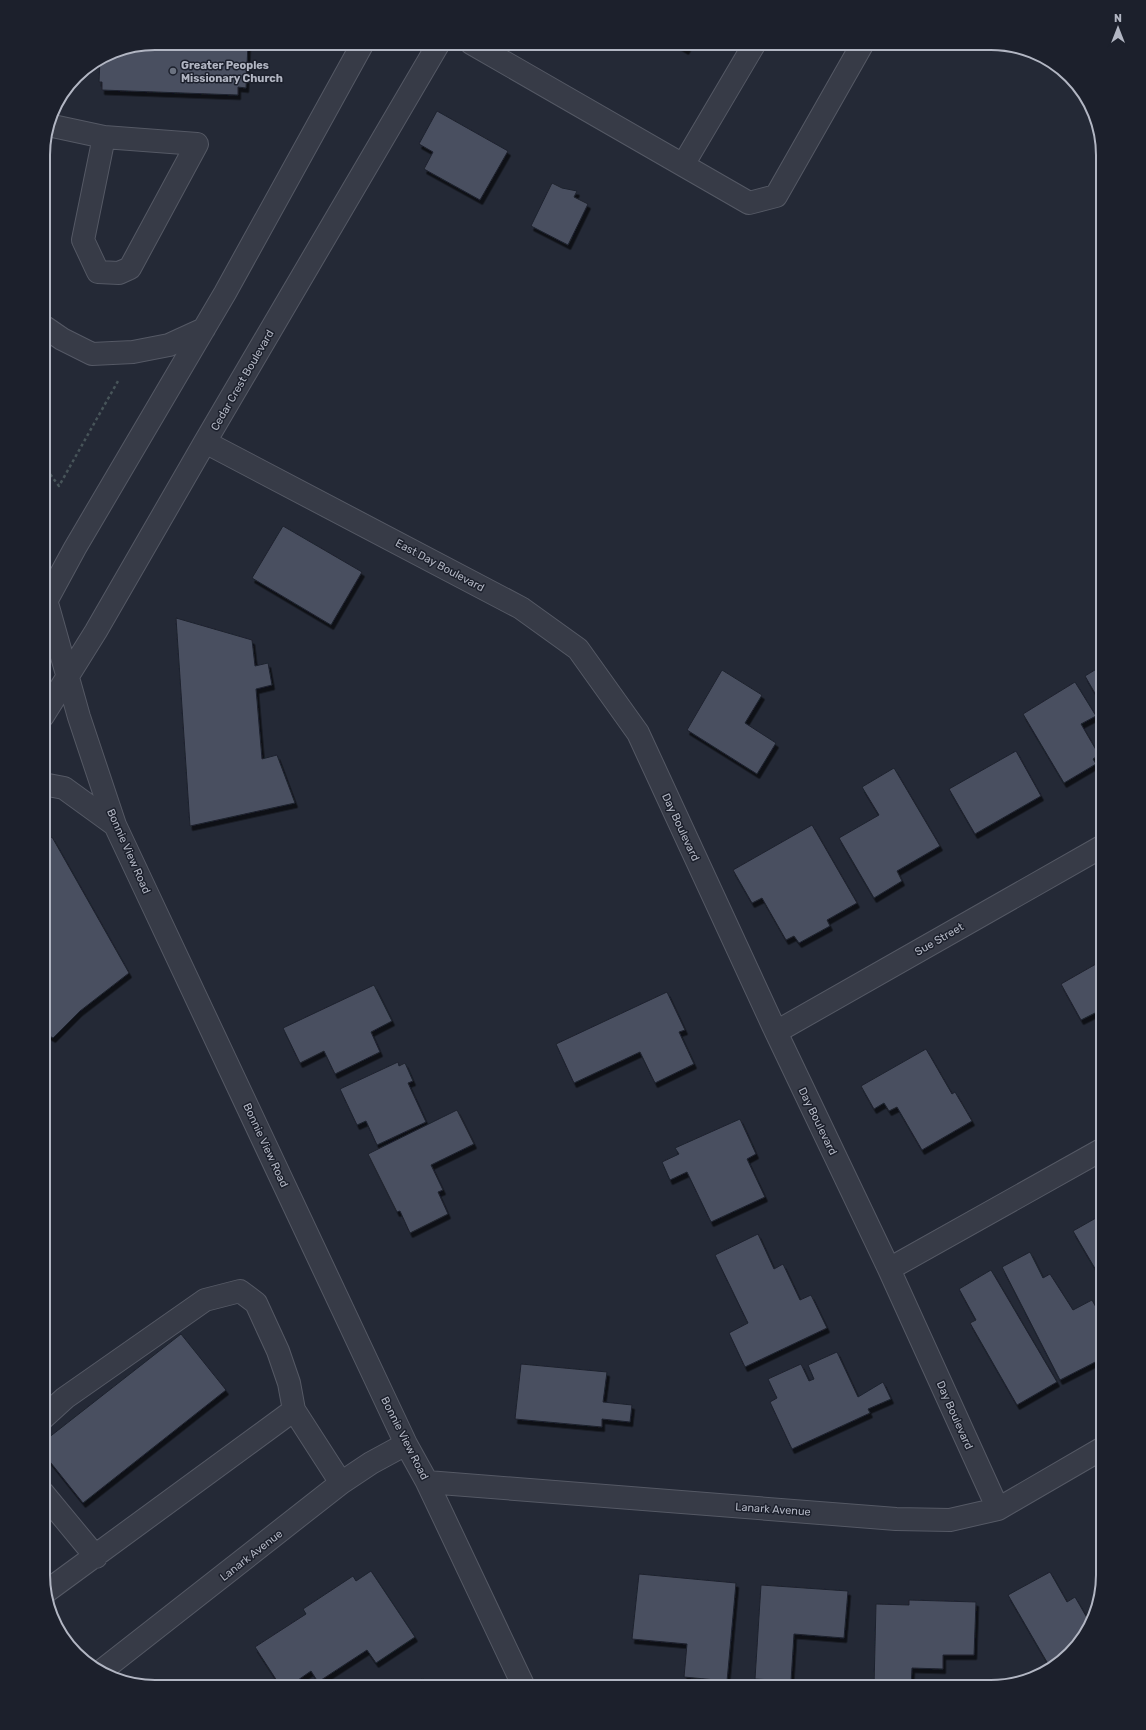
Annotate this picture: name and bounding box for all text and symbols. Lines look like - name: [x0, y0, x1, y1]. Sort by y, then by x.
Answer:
- north arrow: [1098, 8, 1138, 48]
- text: N: [1114, 12, 1122, 25]
- place label: Greater Peoples Missionary Church: [181, 59, 283, 85]
- marker: Greater Peoples Missionary Church: [168, 66, 178, 76]
- street label: Cedar Crest Boulevard: [208, 327, 277, 433]
- street label: East Day Boulevard: [393, 537, 486, 594]
- street label: Day Boulevard: [659, 791, 702, 863]
- street label: Bonnie View Road: [104, 807, 153, 896]
- street label: Sue Street: [913, 920, 967, 959]
- street label: Day Boulevard: [796, 1085, 839, 1157]
- street label: Bonnie View Road: [240, 1101, 291, 1189]
- street label: Day Boulevard: [934, 1379, 975, 1451]
- street label: Bonnie View Road: [378, 1395, 431, 1482]
- street label: Lanark Avenue: [735, 1500, 811, 1519]
- street label: Lanark Avenue: [217, 1527, 285, 1584]

